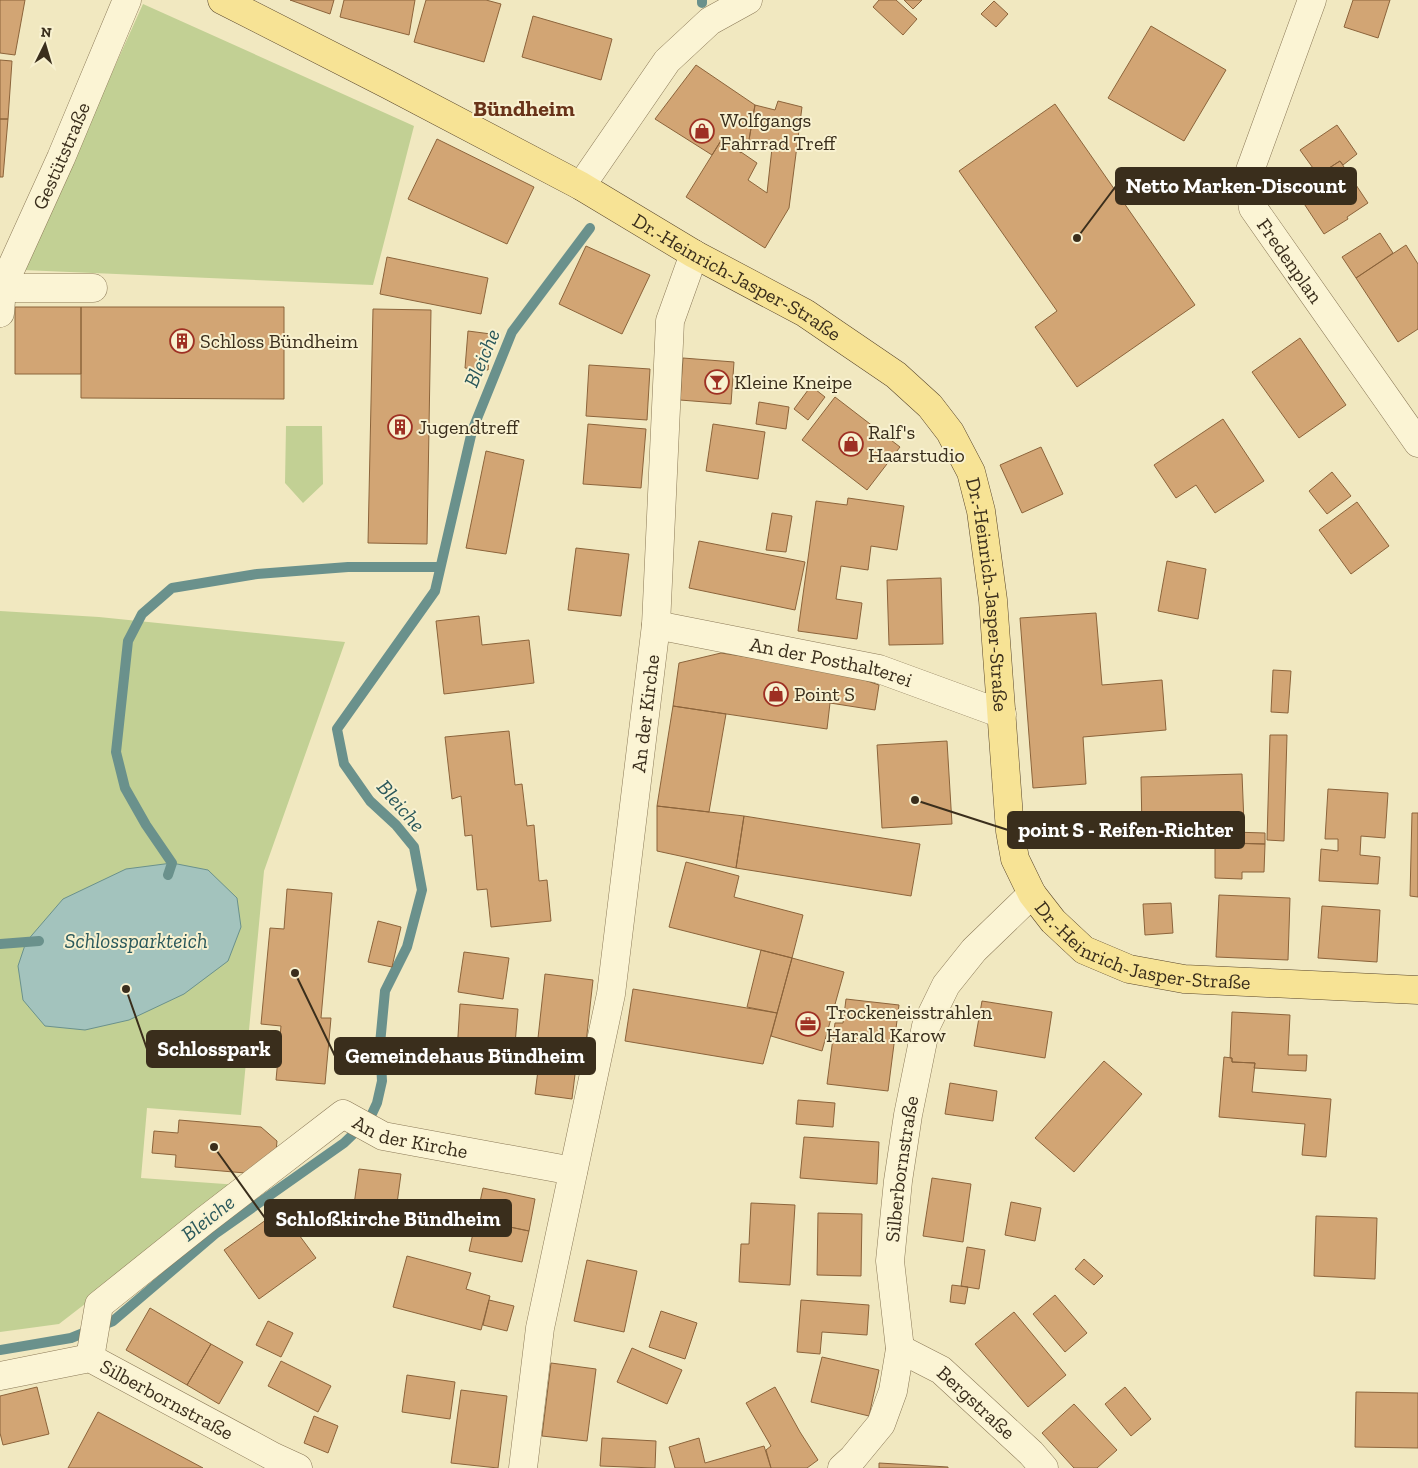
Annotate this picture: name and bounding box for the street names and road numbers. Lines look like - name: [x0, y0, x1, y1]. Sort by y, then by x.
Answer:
- street label: Gestütstraße: [27, 98, 95, 213]
- street label: Dr.-Heinrich-Jasper-Straße: [628, 208, 846, 346]
- street label: Fredenplan: [1252, 214, 1328, 308]
- street label: Dr.-Heinrich-Jasper-Straße: [961, 475, 1013, 713]
- street label: An der Posthalterei: [748, 632, 916, 692]
- street label: An der Kirche: [626, 653, 664, 774]
- street label: Dr.-Heinrich-Jasper-Straße: [1030, 896, 1251, 994]
- street label: Silberbornstraße: [880, 1094, 924, 1243]
- street label: An der Kirche: [349, 1110, 470, 1163]
- street label: Silberbornstraße: [96, 1354, 238, 1445]
- street label: Bergstraße: [932, 1361, 1020, 1444]

